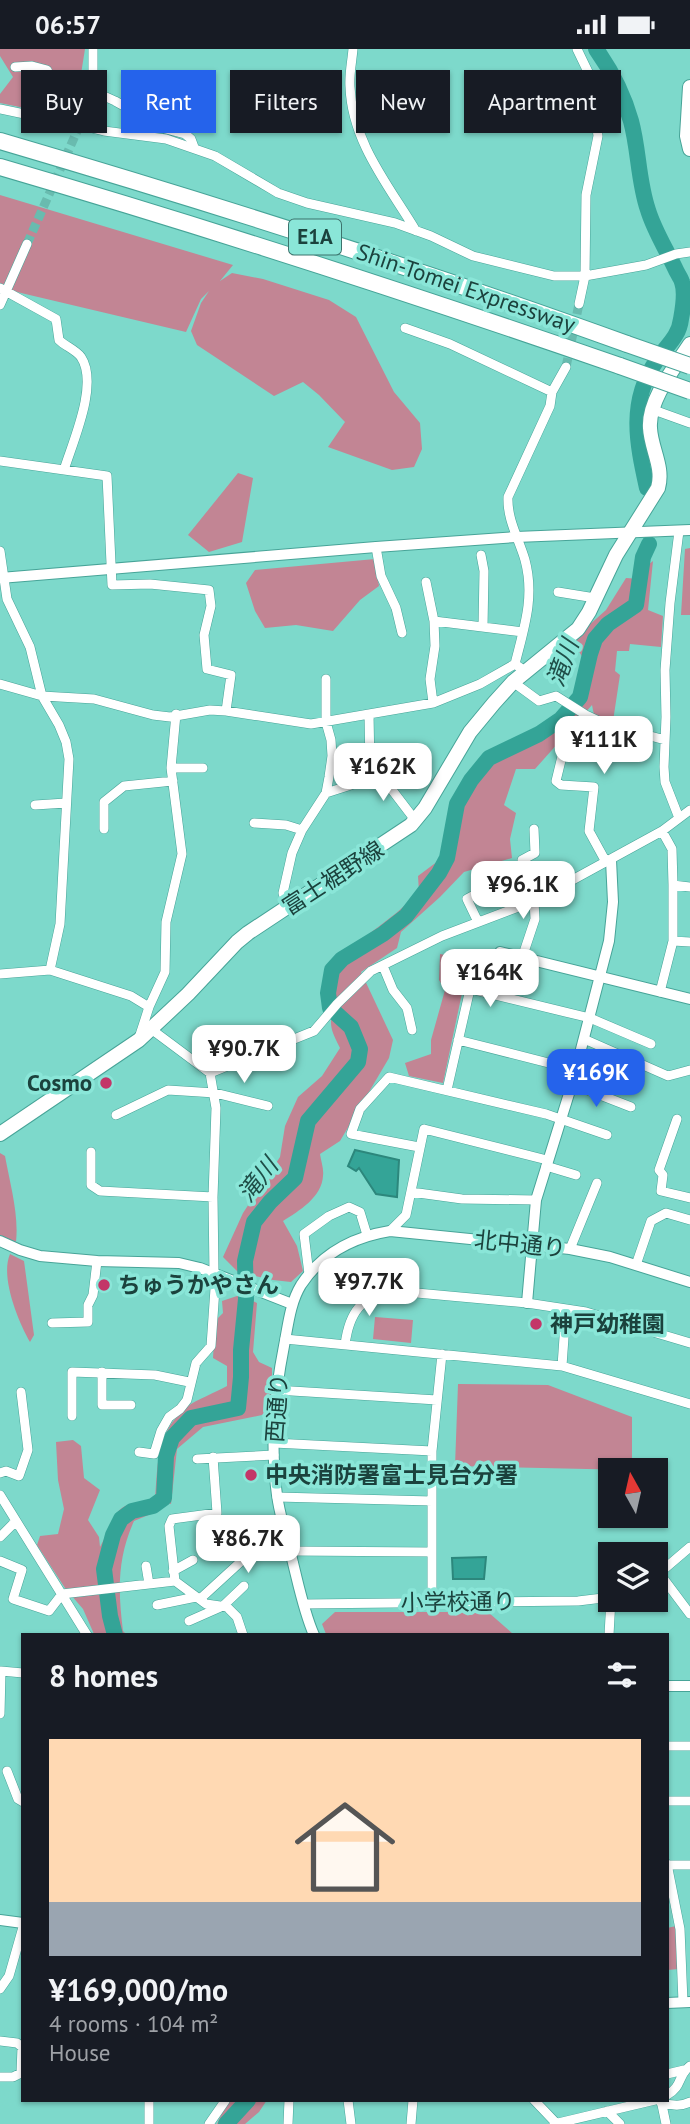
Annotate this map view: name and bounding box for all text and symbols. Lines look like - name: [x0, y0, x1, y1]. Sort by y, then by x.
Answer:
- text: 06:57: [35, 8, 101, 41]
- chip: Buy: [21, 70, 107, 133]
- chip: Rent: [121, 70, 216, 133]
- chip: Filters: [230, 70, 342, 133]
- chip: New: [356, 70, 450, 133]
- chip: Apartment: [464, 70, 621, 133]
- road number: E1A: [289, 219, 341, 255]
- street label: Shin-Tomei Expressway: [353, 237, 580, 339]
- water label: 滝川: [540, 632, 586, 691]
- pin: ¥111K: [555, 717, 653, 776]
- text: ¥111K: [571, 724, 637, 753]
- pin: ¥162K: [334, 743, 432, 803]
- text: ¥162K: [350, 751, 416, 780]
- street label: 富士裾野線: [277, 834, 389, 921]
- pin: ¥96.1K: [466, 861, 580, 921]
- text: ¥96.1K: [487, 869, 559, 898]
- pin: ¥164K: [441, 949, 539, 1009]
- text: ¥164K: [457, 957, 523, 986]
- pin: ¥90.7K: [187, 1025, 301, 1085]
- text: ¥90.7K: [208, 1033, 280, 1062]
- pin: ¥169K: [547, 1049, 645, 1109]
- text: ¥169K: [563, 1057, 629, 1086]
- place label: Cosmo: [27, 1068, 92, 1097]
- marker: Cosmo: [98, 1075, 114, 1091]
- water label: 滝川: [231, 1149, 286, 1208]
- street label: 北中通り: [473, 1224, 567, 1263]
- pin: ¥97.7K: [312, 1259, 426, 1318]
- text: ¥97.7K: [334, 1266, 404, 1295]
- place label: ちゅうかやさん: [118, 1270, 279, 1299]
- marker: ちゅうかやさん: [96, 1277, 112, 1293]
- place label: 神戸幼稚園: [550, 1309, 665, 1338]
- marker: 神戸幼稚園: [528, 1316, 544, 1332]
- street label: 西通り: [260, 1373, 293, 1443]
- north arrow: [598, 1458, 668, 1528]
- map controls: [598, 1458, 668, 1612]
- place label: 中央消防署富士見台分署: [265, 1460, 518, 1489]
- marker: 中央消防署富士見台分署: [243, 1467, 259, 1483]
- pin: ¥86.7K: [191, 1515, 305, 1575]
- text: ¥86.7K: [212, 1523, 284, 1552]
- button: layers: [598, 1542, 668, 1612]
- street label: 小学校通り: [400, 1586, 516, 1617]
- text: 8 homes: [49, 1656, 158, 1695]
- icon: filters: [603, 1656, 641, 1694]
- icon: home: [282, 1784, 408, 1910]
- text: ¥169,000/mo: [49, 1970, 228, 2009]
- text: 4 rooms · 104 m²: [49, 2009, 218, 2038]
- text: House: [49, 2038, 111, 2067]

